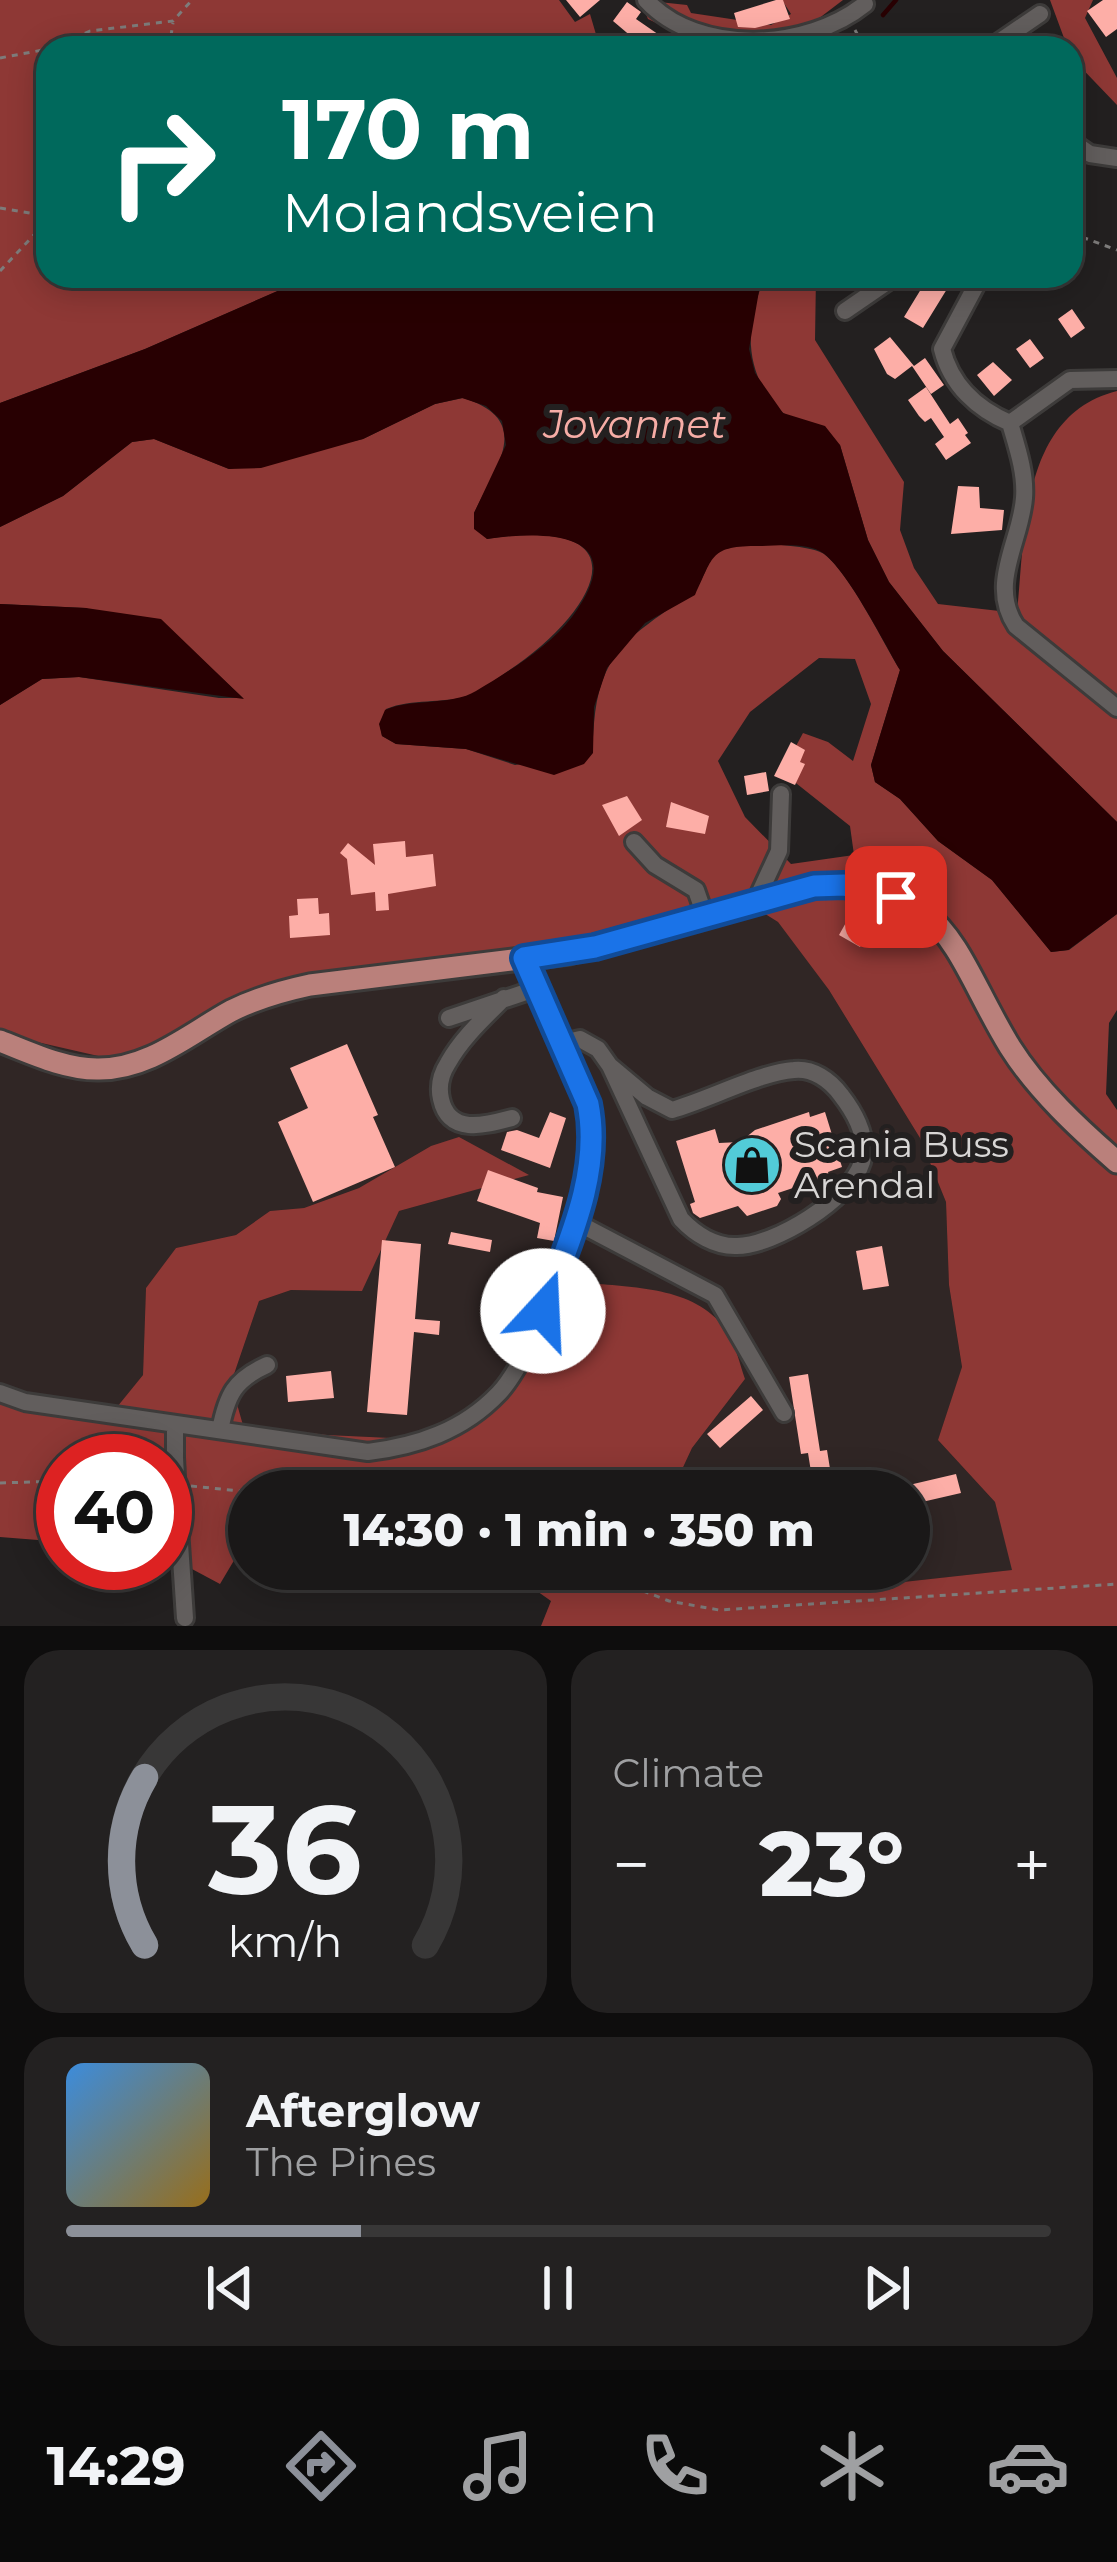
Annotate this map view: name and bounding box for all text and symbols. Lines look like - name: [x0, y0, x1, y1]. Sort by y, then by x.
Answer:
- text: 170 m: [282, 78, 534, 180]
- icon: right: [84, 84, 240, 240]
- text: Molandsveien: [282, 180, 657, 246]
- water label: Jovannet: [542, 400, 726, 448]
- pin: [845, 846, 947, 948]
- icon: arrive: [863, 864, 929, 930]
- place label: Scania Buss Arendal: [794, 1122, 1009, 1207]
- shop icon: Scania Buss Arendal: [721, 1134, 783, 1196]
- position arrow: [480, 1248, 606, 1374]
- speed limit sign: 40: [36, 1434, 192, 1590]
- text: 14:30 · 1 min · 350 m: [344, 1502, 814, 1557]
- text: Climate: [613, 1749, 764, 1797]
- text: 36: [208, 1773, 362, 1925]
- text: 23°: [760, 1809, 904, 1919]
- text: −: [613, 1824, 650, 1905]
- text: +: [1013, 1824, 1051, 1905]
- text: km/h: [228, 1914, 342, 1967]
- text: Afterglow: [246, 2083, 480, 2138]
- text: The Pines: [246, 2138, 436, 2186]
- icon: previous: [197, 2255, 263, 2321]
- icon: pause: [525, 2255, 591, 2321]
- icon: next: [854, 2255, 920, 2321]
- icon: directions: [279, 2424, 363, 2508]
- icon: music: [456, 2424, 540, 2508]
- icon: phone: [633, 2424, 717, 2508]
- icon: climate: [810, 2424, 894, 2508]
- icon: car: [986, 2424, 1070, 2508]
- text: 14:29: [46, 2433, 186, 2499]

